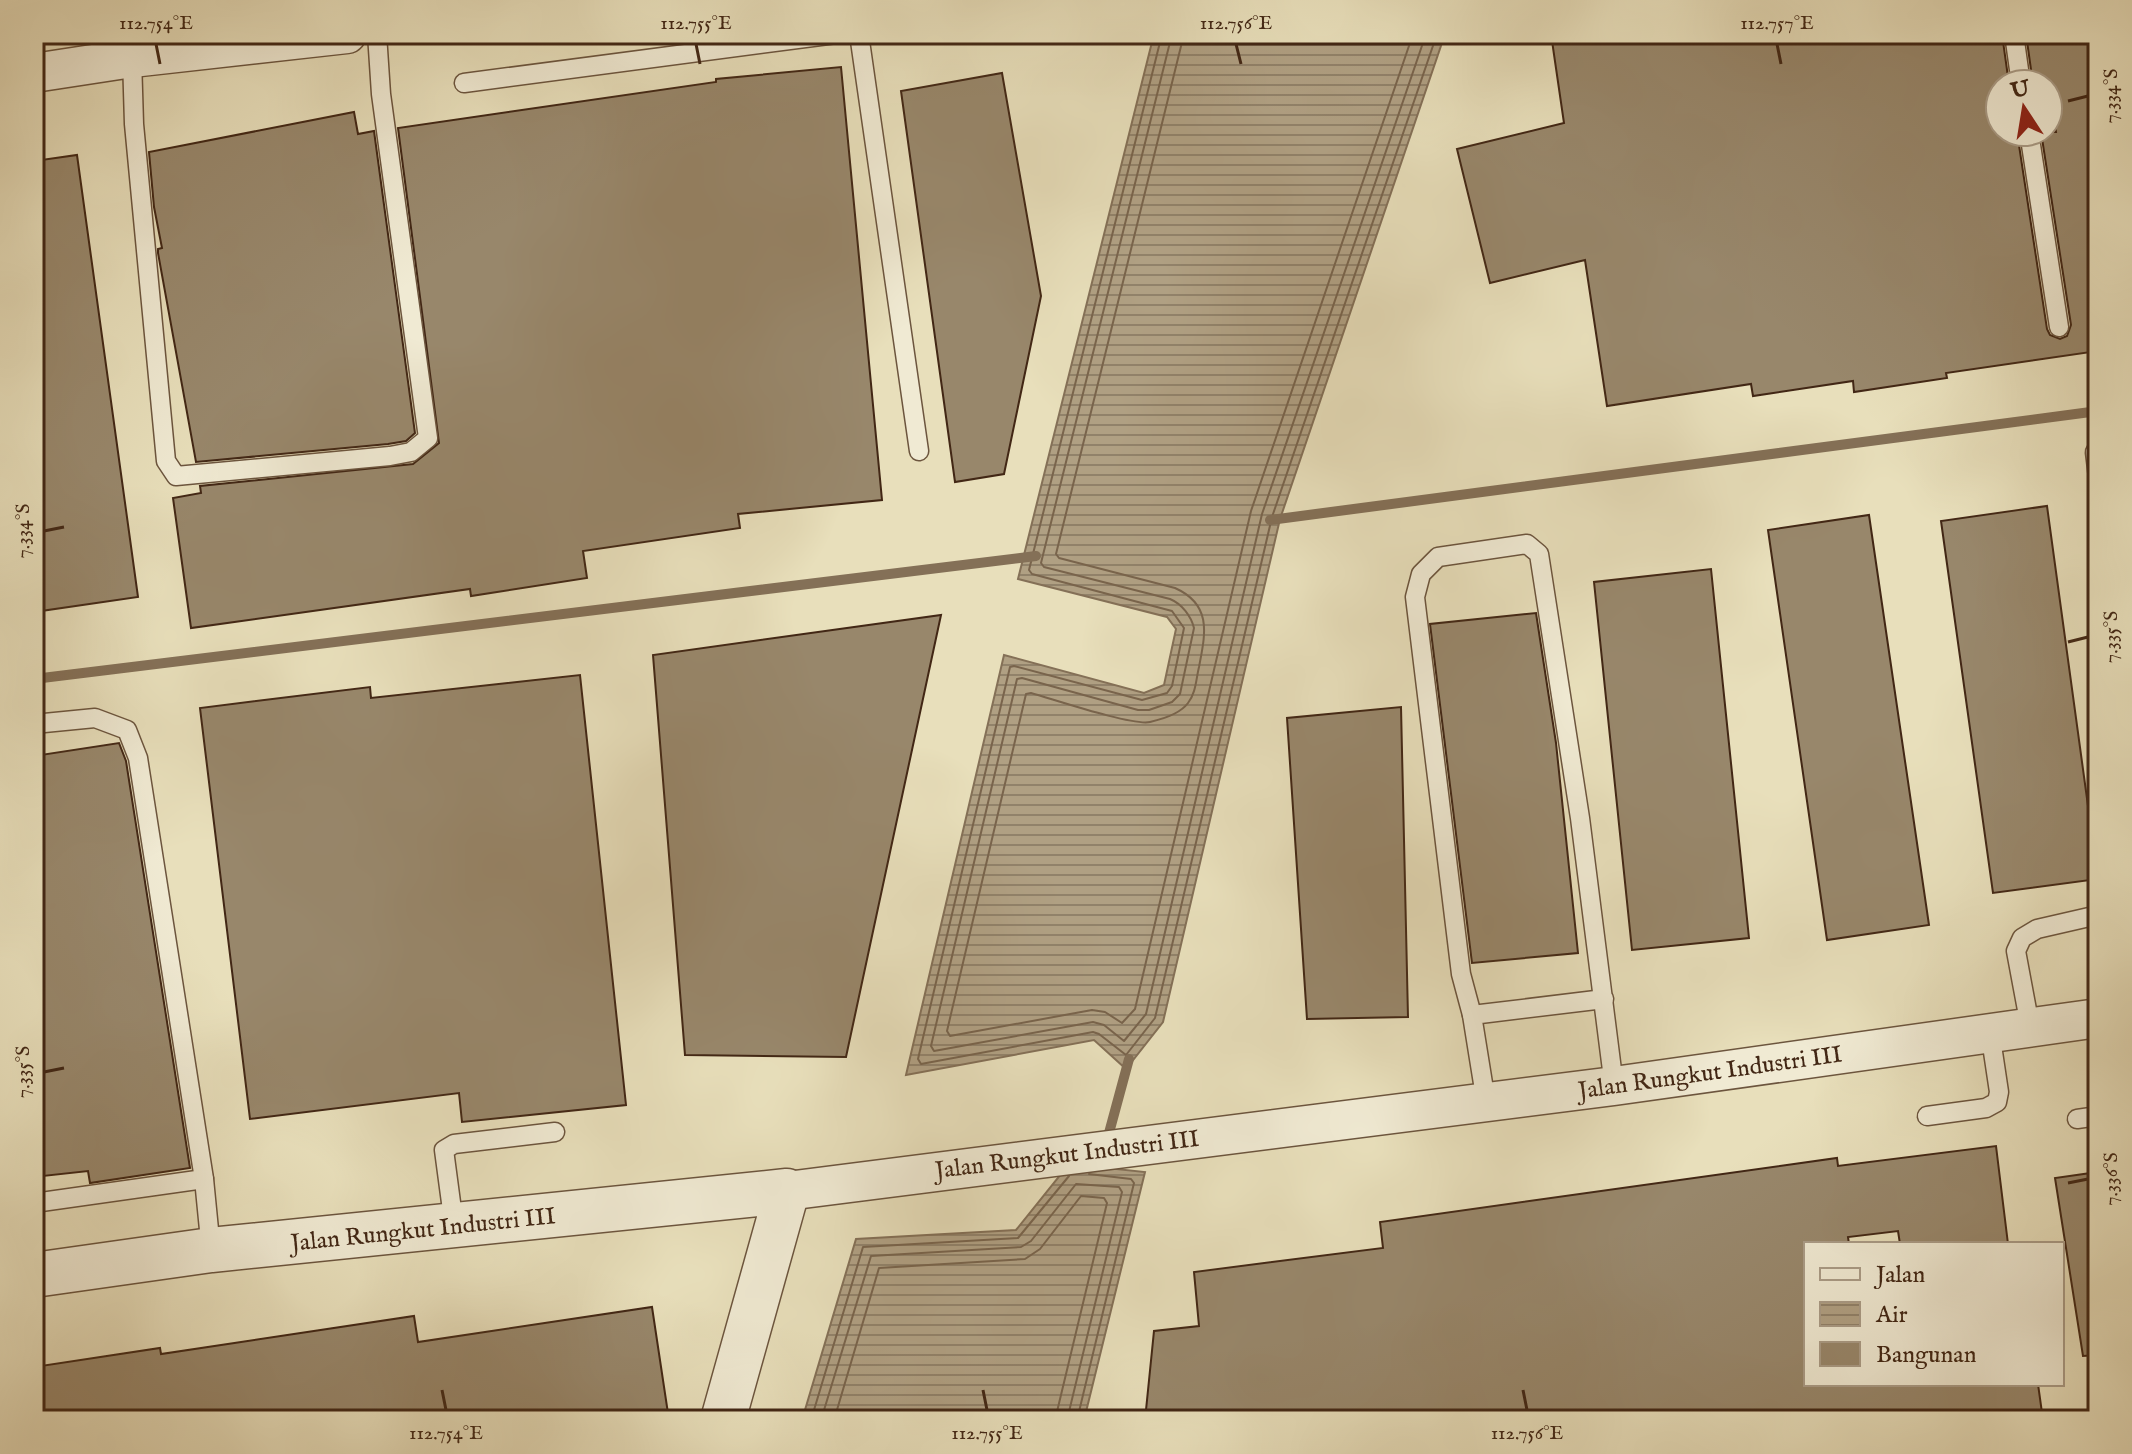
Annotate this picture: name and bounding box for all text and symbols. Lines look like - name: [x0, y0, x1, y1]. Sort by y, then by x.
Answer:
- text: 112.754°E: [119, 11, 193, 36]
- text: 112.755°E: [660, 11, 732, 36]
- text: 112.756°E: [1200, 11, 1272, 36]
- text: 112.757°E: [1740, 11, 1814, 36]
- north arrow: [1984, 68, 2064, 148]
- text: 7.334°S: [2099, 69, 2124, 123]
- text: U: [2007, 74, 2034, 106]
- text: 7.334°S: [11, 504, 36, 558]
- text: 7.335°S: [2099, 611, 2124, 663]
- street label: Jalan Rungkut Industri III: [1573, 1040, 1844, 1108]
- text: 7.335°S: [11, 1046, 36, 1098]
- street label: Jalan Rungkut Industri III: [930, 1124, 1201, 1187]
- text: 7.336°S: [2099, 1152, 2124, 1206]
- street label: Jalan Rungkut Industri III: [286, 1201, 557, 1260]
- legend: [1804, 1242, 2064, 1386]
- text: Jalan: [1873, 1260, 1925, 1291]
- text: Air: [1875, 1300, 1908, 1331]
- text: Bangunan: [1876, 1340, 1977, 1371]
- text: 112.754°E: [409, 1421, 483, 1446]
- text: 112.755°E: [951, 1421, 1023, 1446]
- text: 112.756°E: [1491, 1421, 1563, 1446]

